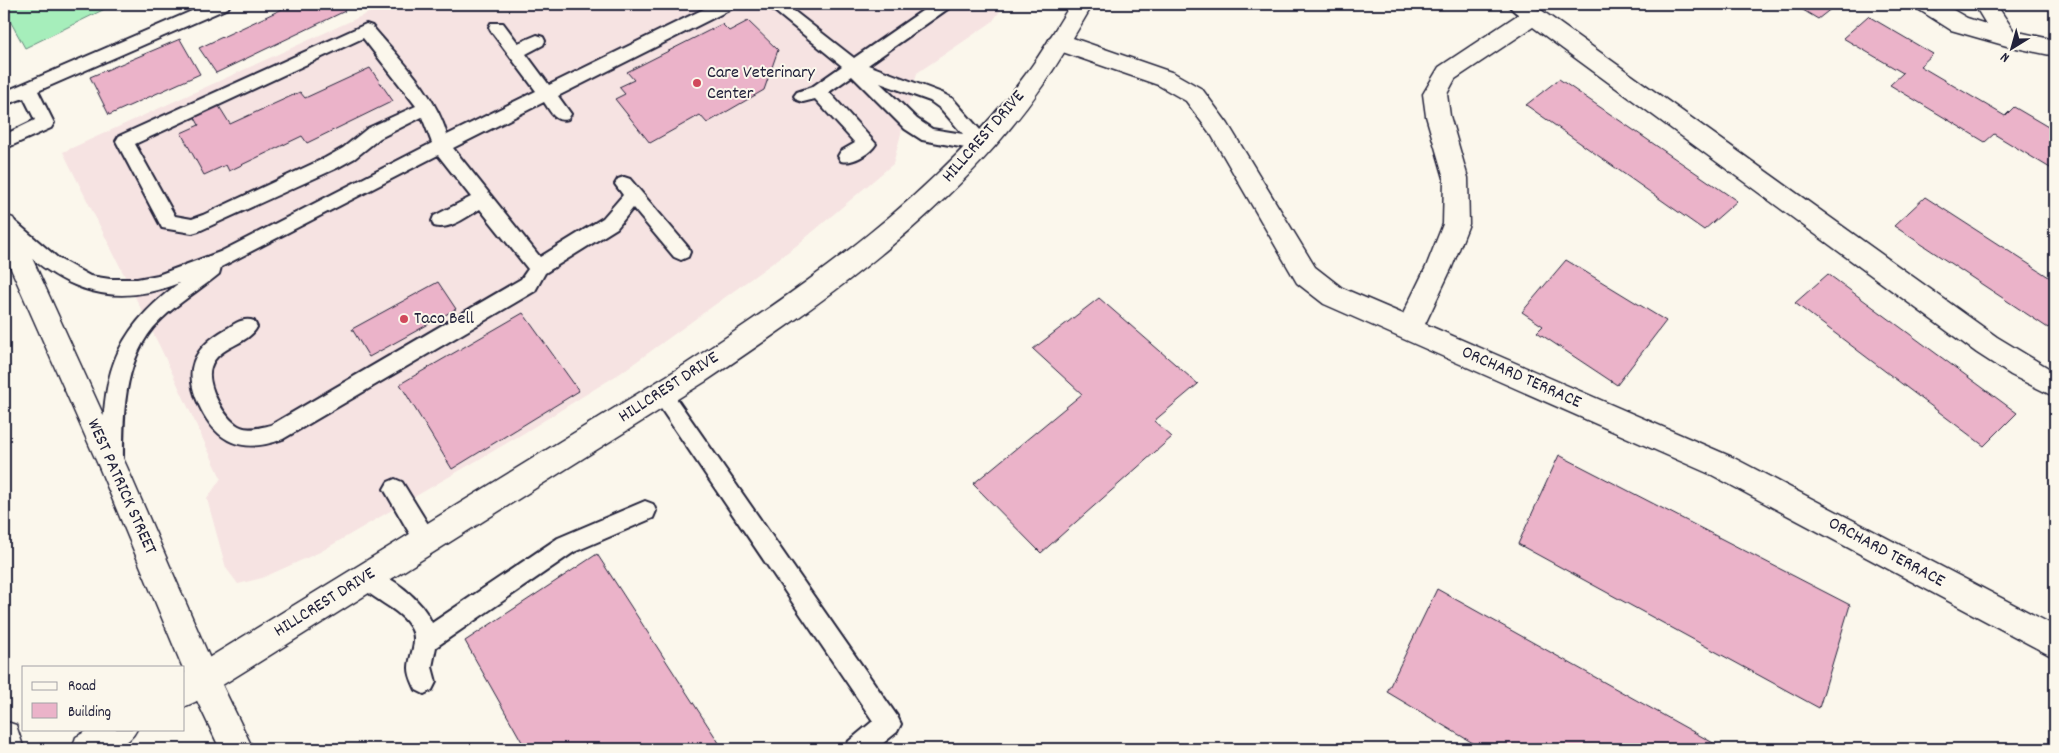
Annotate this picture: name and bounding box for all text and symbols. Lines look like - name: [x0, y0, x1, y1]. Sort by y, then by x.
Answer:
- north arrow: [1986, 22, 2036, 72]
- text: N: [1997, 47, 2014, 67]
- place label: Care Veterinary Center: [707, 61, 816, 107]
- marker: Care Veterinary Center: [691, 77, 703, 89]
- street label: HILLCREST DRIVE: [937, 85, 1031, 189]
- place label: Taco Bell: [414, 307, 475, 332]
- marker: Taco Bell: [398, 313, 410, 325]
- street label: ORCHARD TERRACE: [1457, 340, 1585, 416]
- street label: HILLCREST DRIVE: [614, 346, 724, 430]
- street label: WEST PATRICK STREET: [80, 415, 162, 559]
- street label: ORCHARD TERRACE: [1823, 512, 1949, 594]
- street label: HILLCREST DRIVE: [270, 562, 380, 644]
- legend: [22, 666, 185, 730]
- text: Road: [68, 676, 96, 698]
- text: Building: [68, 702, 111, 724]

